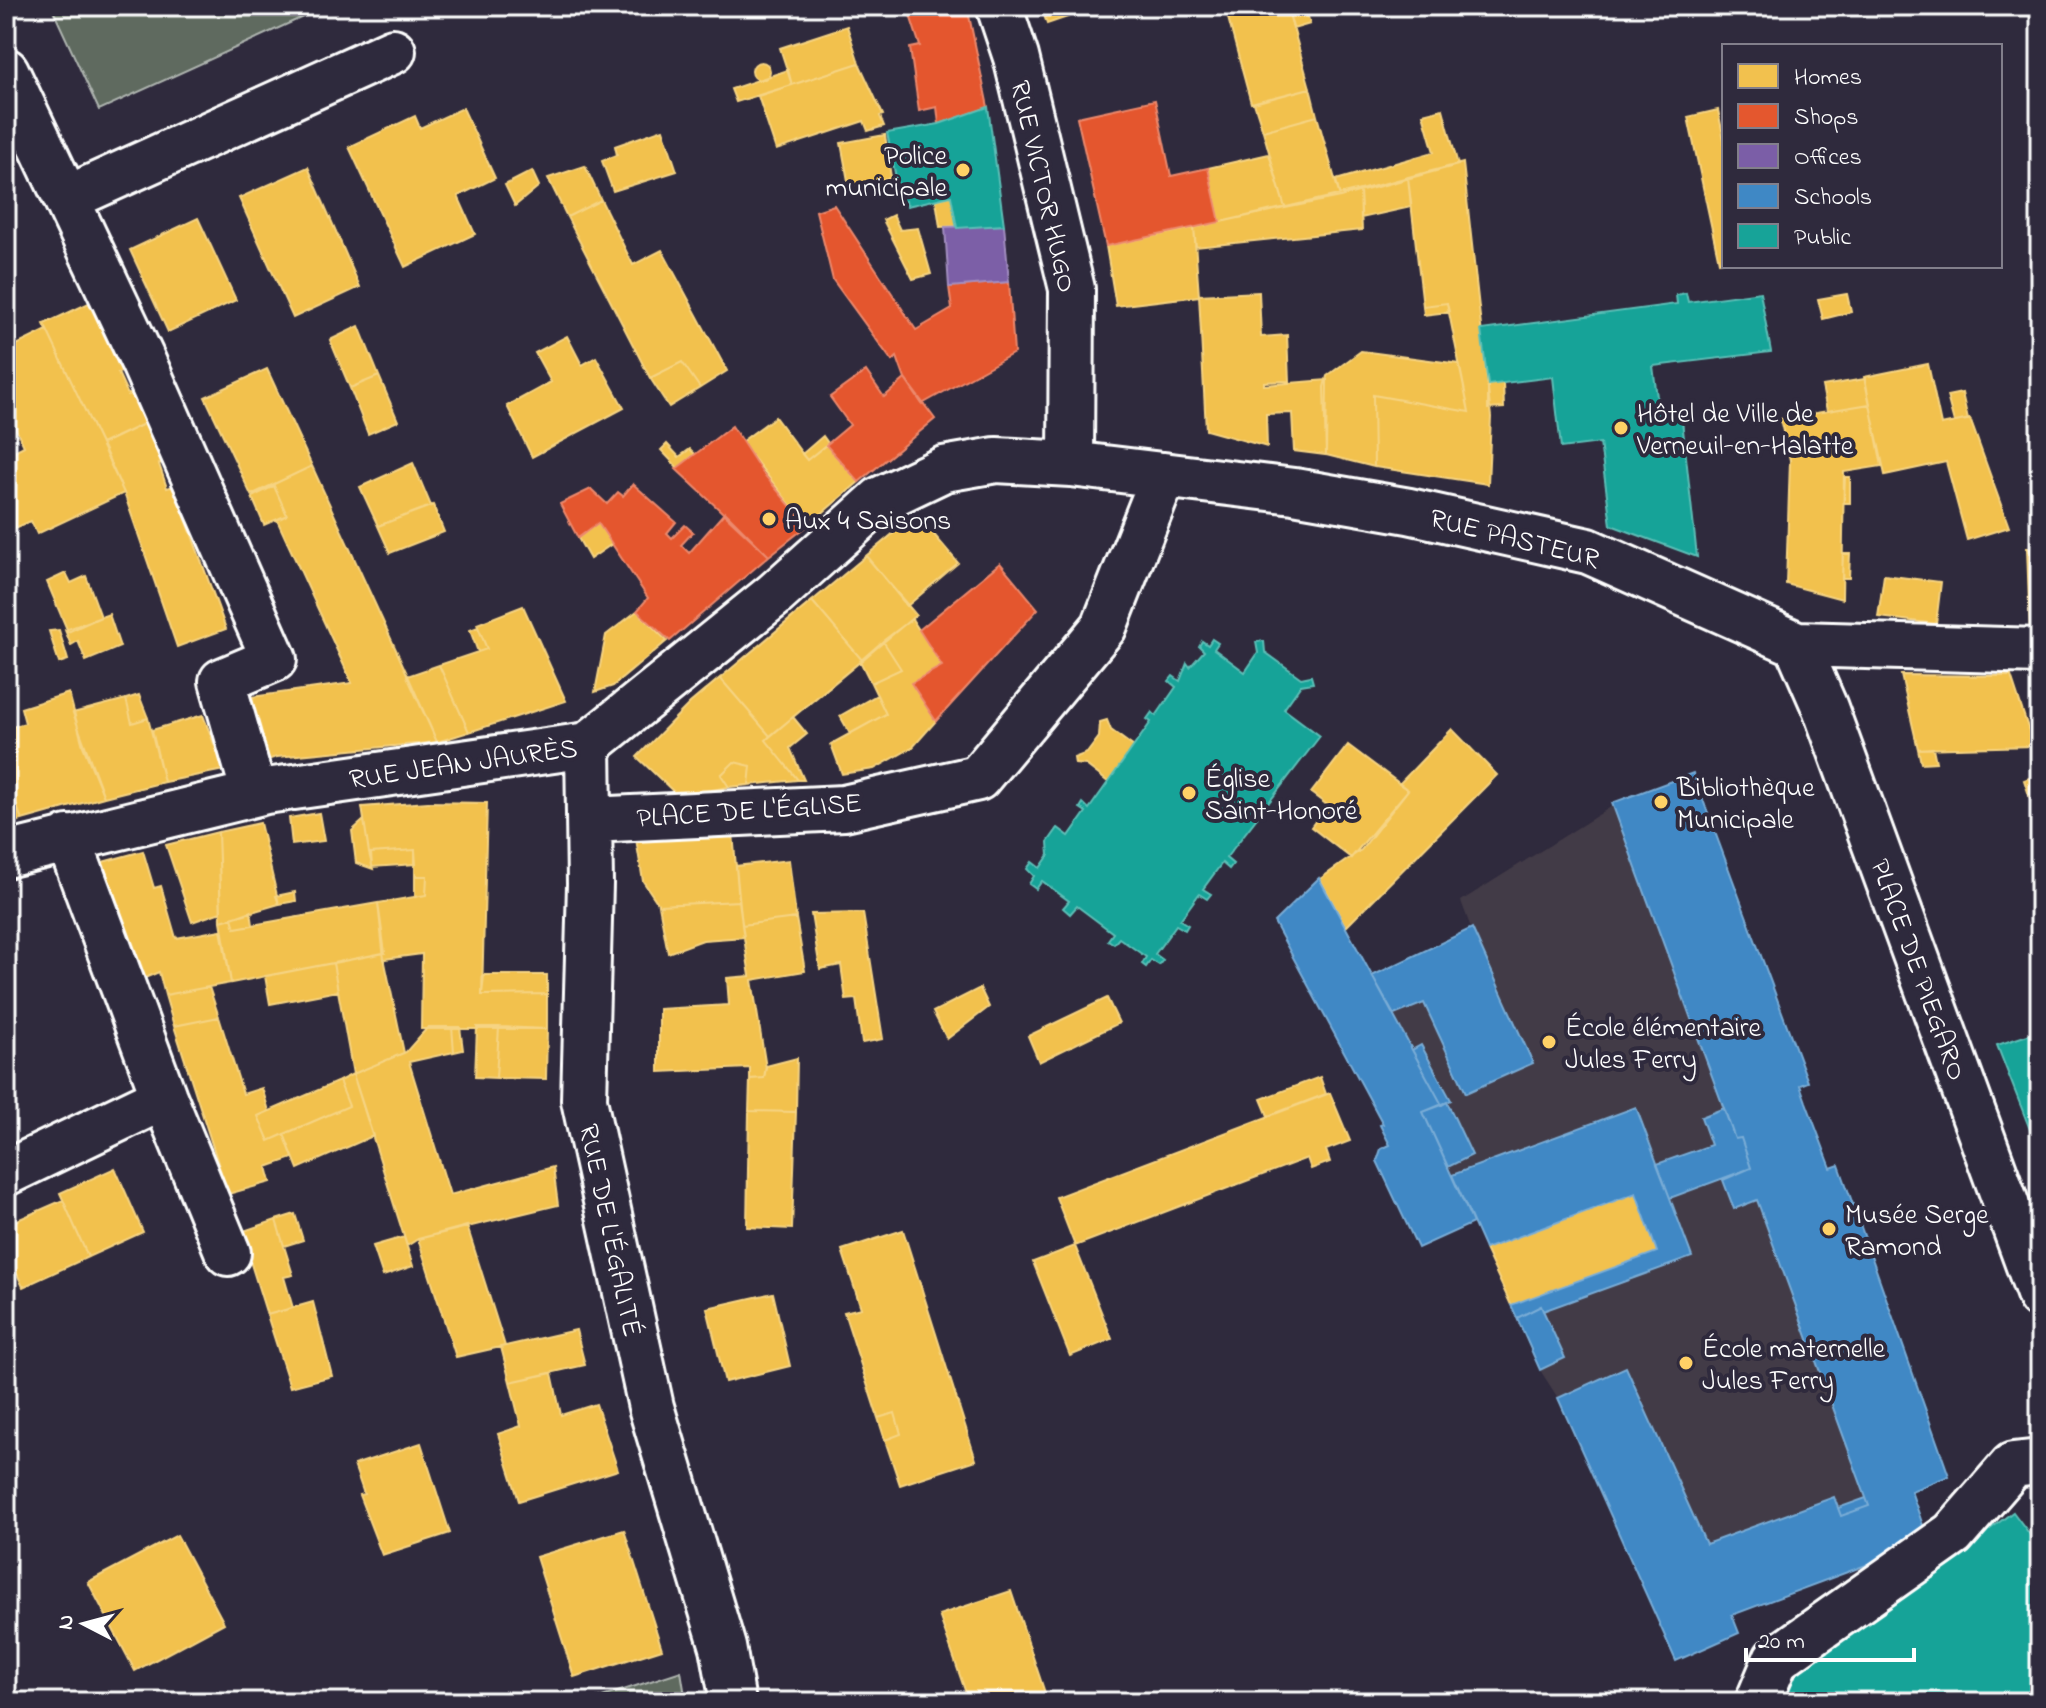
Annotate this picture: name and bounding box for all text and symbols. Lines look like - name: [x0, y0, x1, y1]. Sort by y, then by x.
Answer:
- legend: [1722, 44, 2002, 268]
- text: Homes: [1794, 61, 1862, 96]
- street label: RUE VICTOR HUGO: [997, 77, 1086, 297]
- text: Shops: [1794, 101, 1859, 136]
- place label: Police municipale: [825, 137, 947, 210]
- text: Offices: [1794, 141, 1862, 176]
- marker: Police municipale: [954, 161, 972, 179]
- text: Schools: [1794, 181, 1872, 216]
- text: Public: [1794, 221, 1851, 256]
- place label: Hôtel de Ville de Verneuil-en-Halatte: [1636, 395, 1854, 468]
- marker: Hôtel de Ville de Verneuil-en-Halatte: [1612, 419, 1630, 437]
- street label: RUE PASTEUR: [1425, 500, 1604, 581]
- place label: Aux 4 Saisons: [785, 502, 951, 543]
- marker: Aux 4 Saisons: [760, 510, 778, 528]
- street label: RUE JEAN JAURÈS: [347, 729, 580, 802]
- place label: Église Saint-Honoré: [1205, 760, 1358, 833]
- place label: Bibliothèque Municipale: [1676, 769, 1815, 842]
- street label: PLACE DE L'ÉGLISE: [635, 784, 863, 841]
- marker: Église Saint-Honoré: [1180, 784, 1198, 802]
- marker: Bibliothèque Municipale: [1652, 793, 1670, 811]
- street label: PLACE DE PIEGARO: [1858, 854, 1976, 1087]
- place label: École élémentaire Jules Ferry: [1565, 1009, 1761, 1082]
- marker: École élémentaire Jules Ferry: [1540, 1033, 1558, 1051]
- street label: RUE DE L'ÉGALITÉ: [566, 1120, 651, 1341]
- place label: Musée Serge Ramond: [1845, 1196, 1989, 1269]
- marker: Musée Serge Ramond: [1820, 1220, 1838, 1238]
- place label: École maternelle Jules Ferry: [1702, 1330, 1886, 1403]
- marker: École maternelle Jules Ferry: [1677, 1354, 1695, 1372]
- north arrow: [44, 1584, 124, 1664]
- scale bar: [1746, 1612, 1914, 1662]
- text: N: [50, 1613, 84, 1631]
- text: 20 m: [1758, 1625, 1805, 1660]

